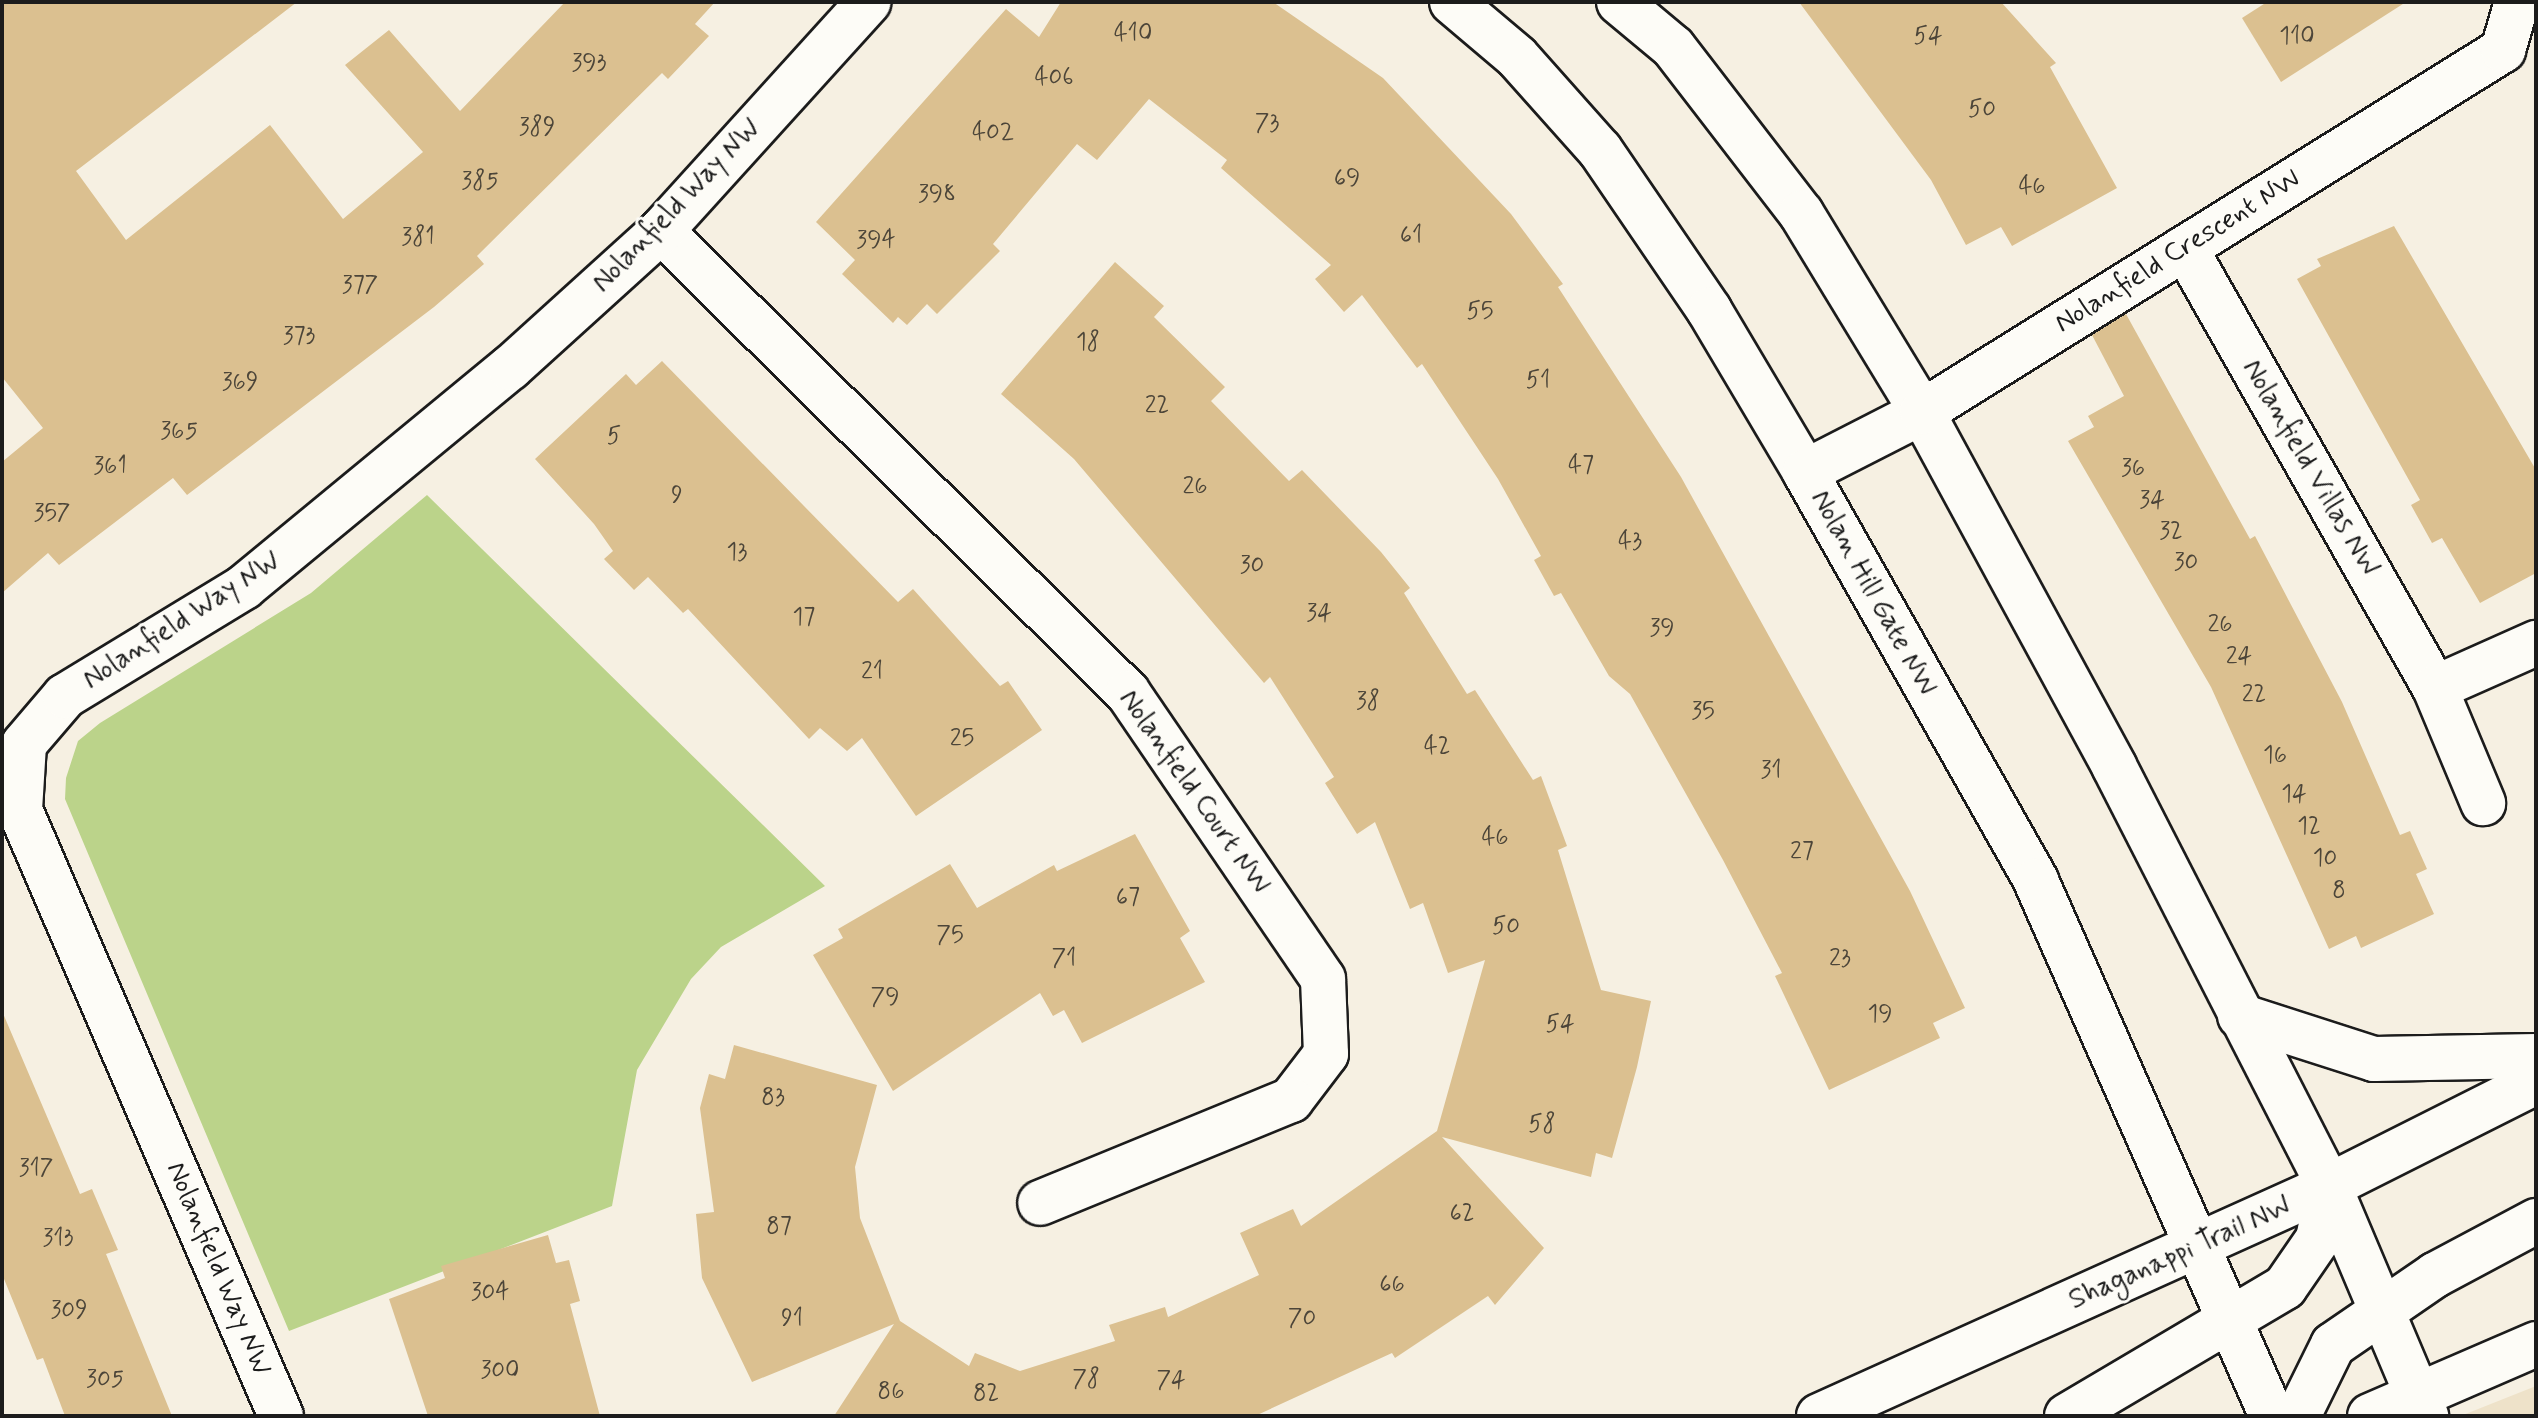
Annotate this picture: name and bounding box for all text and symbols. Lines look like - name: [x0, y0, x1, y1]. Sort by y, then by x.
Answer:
- house number: 410: [1114, 20, 1152, 48]
- house number: 54: [1914, 23, 1942, 51]
- house number: 110: [2279, 23, 2315, 51]
- house number: 393: [572, 50, 606, 78]
- house number: 406: [1035, 64, 1073, 92]
- house number: 50: [1968, 96, 1996, 124]
- house number: 73: [1255, 110, 1279, 138]
- street label: Nolanfield Way NW: [584, 111, 770, 301]
- house number: 389: [519, 114, 555, 142]
- house number: 402: [972, 119, 1014, 147]
- street label: Nolanfield Crescent NW: [2048, 162, 2308, 342]
- house number: 69: [1334, 165, 1360, 193]
- house number: 385: [461, 168, 499, 196]
- house number: 46: [2018, 173, 2046, 201]
- house number: 398: [918, 181, 956, 209]
- house number: 61: [1400, 222, 1422, 250]
- house number: 381: [401, 224, 435, 252]
- house number: 394: [856, 227, 896, 255]
- house number: 377: [342, 272, 378, 300]
- house number: 55: [1466, 298, 1494, 326]
- house number: 373: [283, 323, 315, 351]
- house number: 18: [1076, 329, 1100, 357]
- street label: Nolanfield Villas NW: [2235, 355, 2385, 581]
- house number: 51: [1526, 367, 1550, 395]
- house number: 369: [222, 369, 258, 397]
- house number: 22: [1145, 392, 1169, 420]
- house number: 365: [160, 418, 198, 446]
- house number: 5: [607, 423, 621, 451]
- house number: 47: [1568, 452, 1594, 480]
- house number: 361: [93, 453, 127, 481]
- house number: 36: [2121, 455, 2145, 483]
- house number: 26: [1182, 473, 1208, 501]
- house number: 9: [671, 482, 683, 510]
- street label: Nolan Hill Gate NW: [1803, 485, 1943, 701]
- house number: 34: [2139, 487, 2165, 515]
- house number: 357: [33, 500, 71, 528]
- house number: 32: [2159, 518, 2183, 546]
- house number: 43: [1618, 528, 1642, 556]
- house number: 13: [727, 539, 747, 567]
- street label: Nolanfield Way NW: [76, 544, 288, 698]
- house number: 30: [2174, 549, 2198, 577]
- house number: 30: [1240, 552, 1264, 580]
- house number: 34: [1306, 600, 1332, 628]
- house number: 17: [793, 604, 815, 632]
- house number: 26: [2207, 611, 2233, 639]
- house number: 39: [1649, 615, 1675, 643]
- house number: 24: [2226, 643, 2252, 671]
- house number: 21: [861, 658, 883, 686]
- house number: 22: [2242, 681, 2266, 709]
- street label: Nolanfield Court NW: [1110, 682, 1278, 902]
- house number: 38: [1356, 688, 1380, 716]
- house number: 35: [1691, 698, 1715, 726]
- house number: 25: [950, 725, 974, 753]
- house number: 42: [1424, 733, 1450, 761]
- house number: 16: [2263, 742, 2287, 770]
- house number: 31: [1760, 757, 1782, 785]
- house number: 14: [2281, 781, 2307, 809]
- house number: 12: [2297, 813, 2321, 841]
- house number: 46: [1481, 824, 1509, 852]
- house number: 27: [1790, 838, 1814, 866]
- house number: 10: [2313, 845, 2337, 873]
- house number: 8: [2332, 877, 2346, 905]
- house number: 67: [1116, 884, 1140, 912]
- house number: 50: [1492, 913, 1520, 941]
- house number: 75: [936, 922, 964, 950]
- house number: 71: [1052, 945, 1076, 973]
- house number: 23: [1829, 945, 1851, 973]
- house number: 79: [871, 984, 899, 1012]
- house number: 19: [1867, 1001, 1893, 1029]
- house number: 54: [1546, 1011, 1574, 1039]
- house number: 83: [761, 1084, 785, 1112]
- house number: 58: [1528, 1111, 1556, 1139]
- house number: 317: [19, 1155, 53, 1183]
- street label: Nolanfield Way NW: [157, 1156, 279, 1382]
- street label: Shaganappi Trail NW: [2063, 1190, 2297, 1318]
- house number: 62: [1450, 1200, 1474, 1228]
- house number: 87: [766, 1213, 792, 1241]
- house number: 313: [43, 1225, 73, 1253]
- house number: 66: [1379, 1271, 1405, 1299]
- house number: 304: [471, 1279, 509, 1307]
- house number: 309: [50, 1297, 88, 1325]
- house number: 91: [781, 1305, 803, 1333]
- house number: 70: [1288, 1305, 1316, 1333]
- house number: 300: [481, 1357, 519, 1385]
- house number: 305: [86, 1366, 124, 1394]
- house number: 78: [1072, 1366, 1100, 1394]
- house number: 74: [1156, 1367, 1186, 1395]
- house number: 86: [878, 1378, 904, 1406]
- house number: 82: [973, 1380, 999, 1408]

